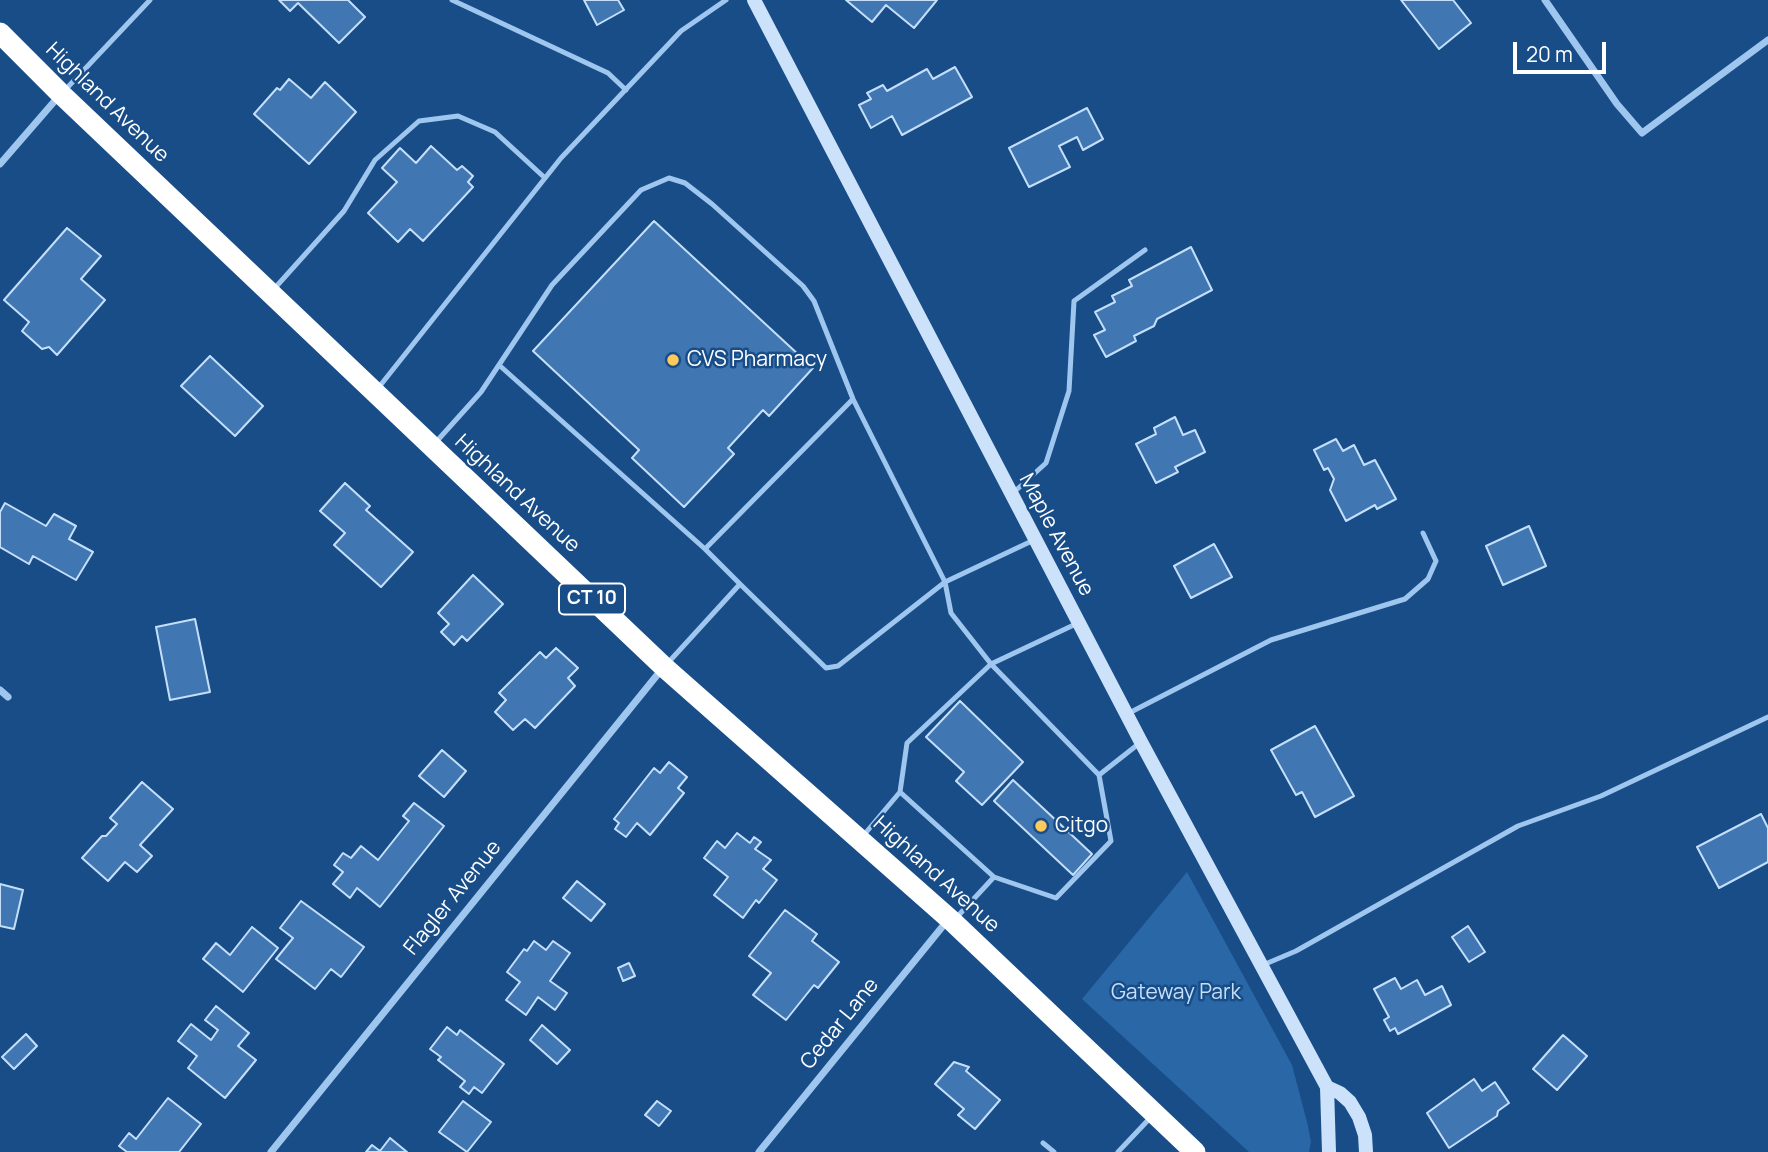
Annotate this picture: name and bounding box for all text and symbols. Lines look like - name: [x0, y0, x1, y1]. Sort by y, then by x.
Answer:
- scale bar: [1516, 28, 1609, 72]
- street label: Highland Avenue: [40, 38, 174, 168]
- text: 20 m: [1526, 40, 1573, 68]
- place label: CVS Pharmacy: [687, 347, 827, 373]
- marker: CVS Pharmacy: [665, 352, 681, 368]
- street label: Highland Avenue: [449, 430, 585, 558]
- street label: Maple Avenue: [1013, 469, 1099, 601]
- road number: CT 10: [559, 584, 625, 614]
- street label: Highland Avenue: [867, 812, 1005, 938]
- place label: Citgo: [1055, 813, 1108, 839]
- marker: Citgo: [1033, 818, 1049, 834]
- street label: Flagler Avenue: [399, 836, 507, 960]
- street label: Cedar Lane: [796, 973, 884, 1075]
- park label: Gateway Park: [1111, 980, 1241, 1006]

